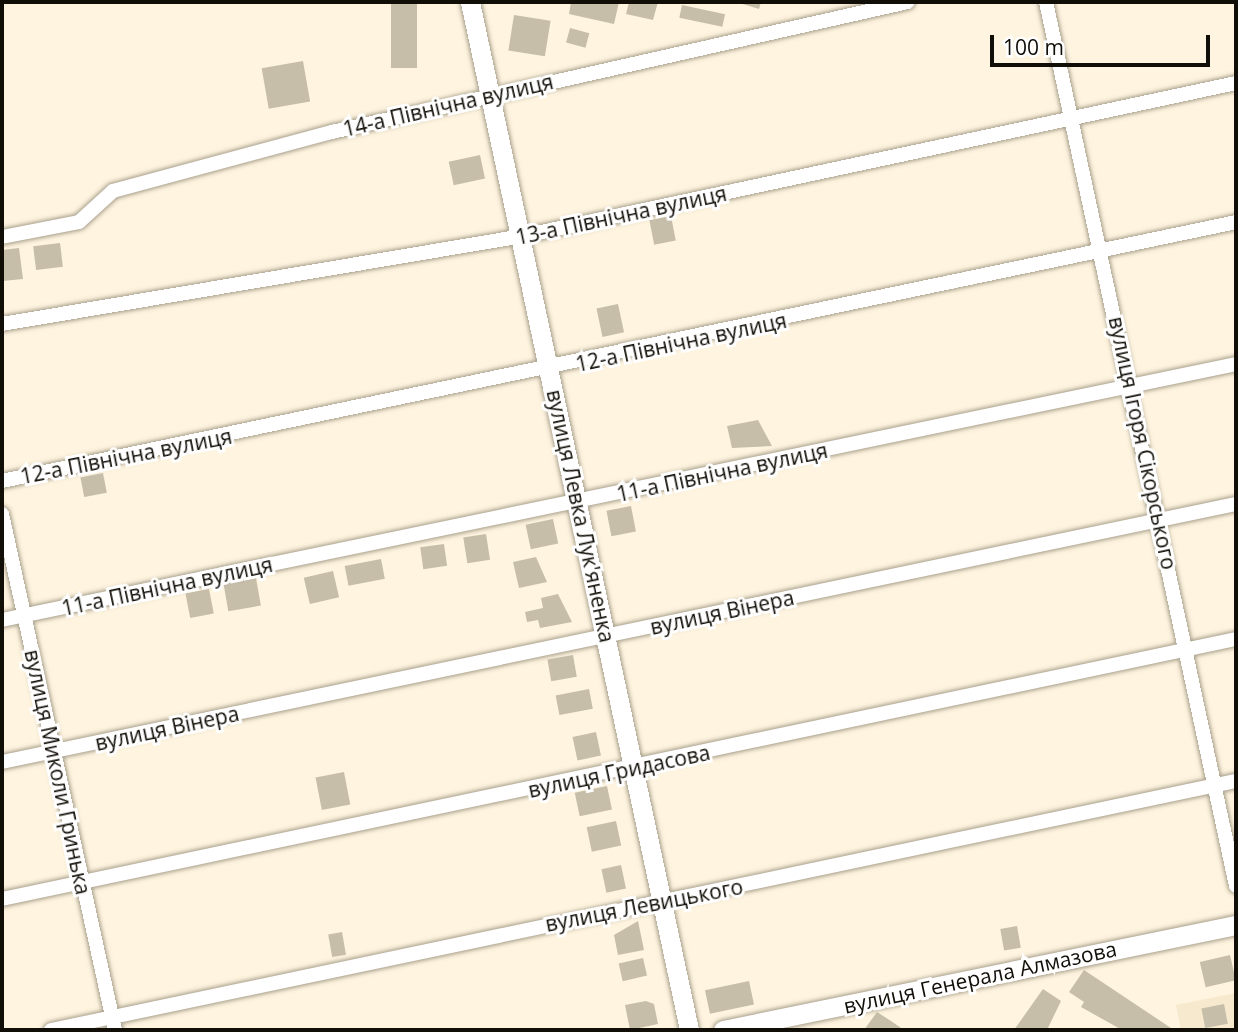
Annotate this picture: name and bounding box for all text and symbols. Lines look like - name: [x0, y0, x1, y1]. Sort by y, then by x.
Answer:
- scale bar: [993, 21, 1214, 65]
- text: 100 m: [1003, 33, 1064, 61]
- street label: 14-а Північна вулиця: [340, 69, 556, 141]
- street label: 13-а Північна вулиця: [513, 180, 729, 250]
- street label: 12-а Північна вулиця: [573, 307, 789, 377]
- street label: вулиця Ігоря Сікорського: [1104, 314, 1182, 572]
- street label: вулиця Левка Лук'яненка: [542, 387, 620, 645]
- street label: 12-а Північна вулиця: [18, 423, 234, 489]
- street label: 11-а Північна вулиця: [614, 437, 830, 507]
- street label: 11-а Північна вулиця: [59, 551, 275, 621]
- street label: вулиця Вінера: [648, 584, 796, 640]
- street label: вулиця Миколи Гринька: [20, 647, 96, 897]
- street label: вулиця Вінера: [93, 700, 241, 756]
- street label: вулиця Гридасова: [526, 739, 712, 803]
- street label: вулиця Левицького: [543, 873, 745, 937]
- street label: вулиця Генерала Алмазова: [841, 936, 1119, 1018]

